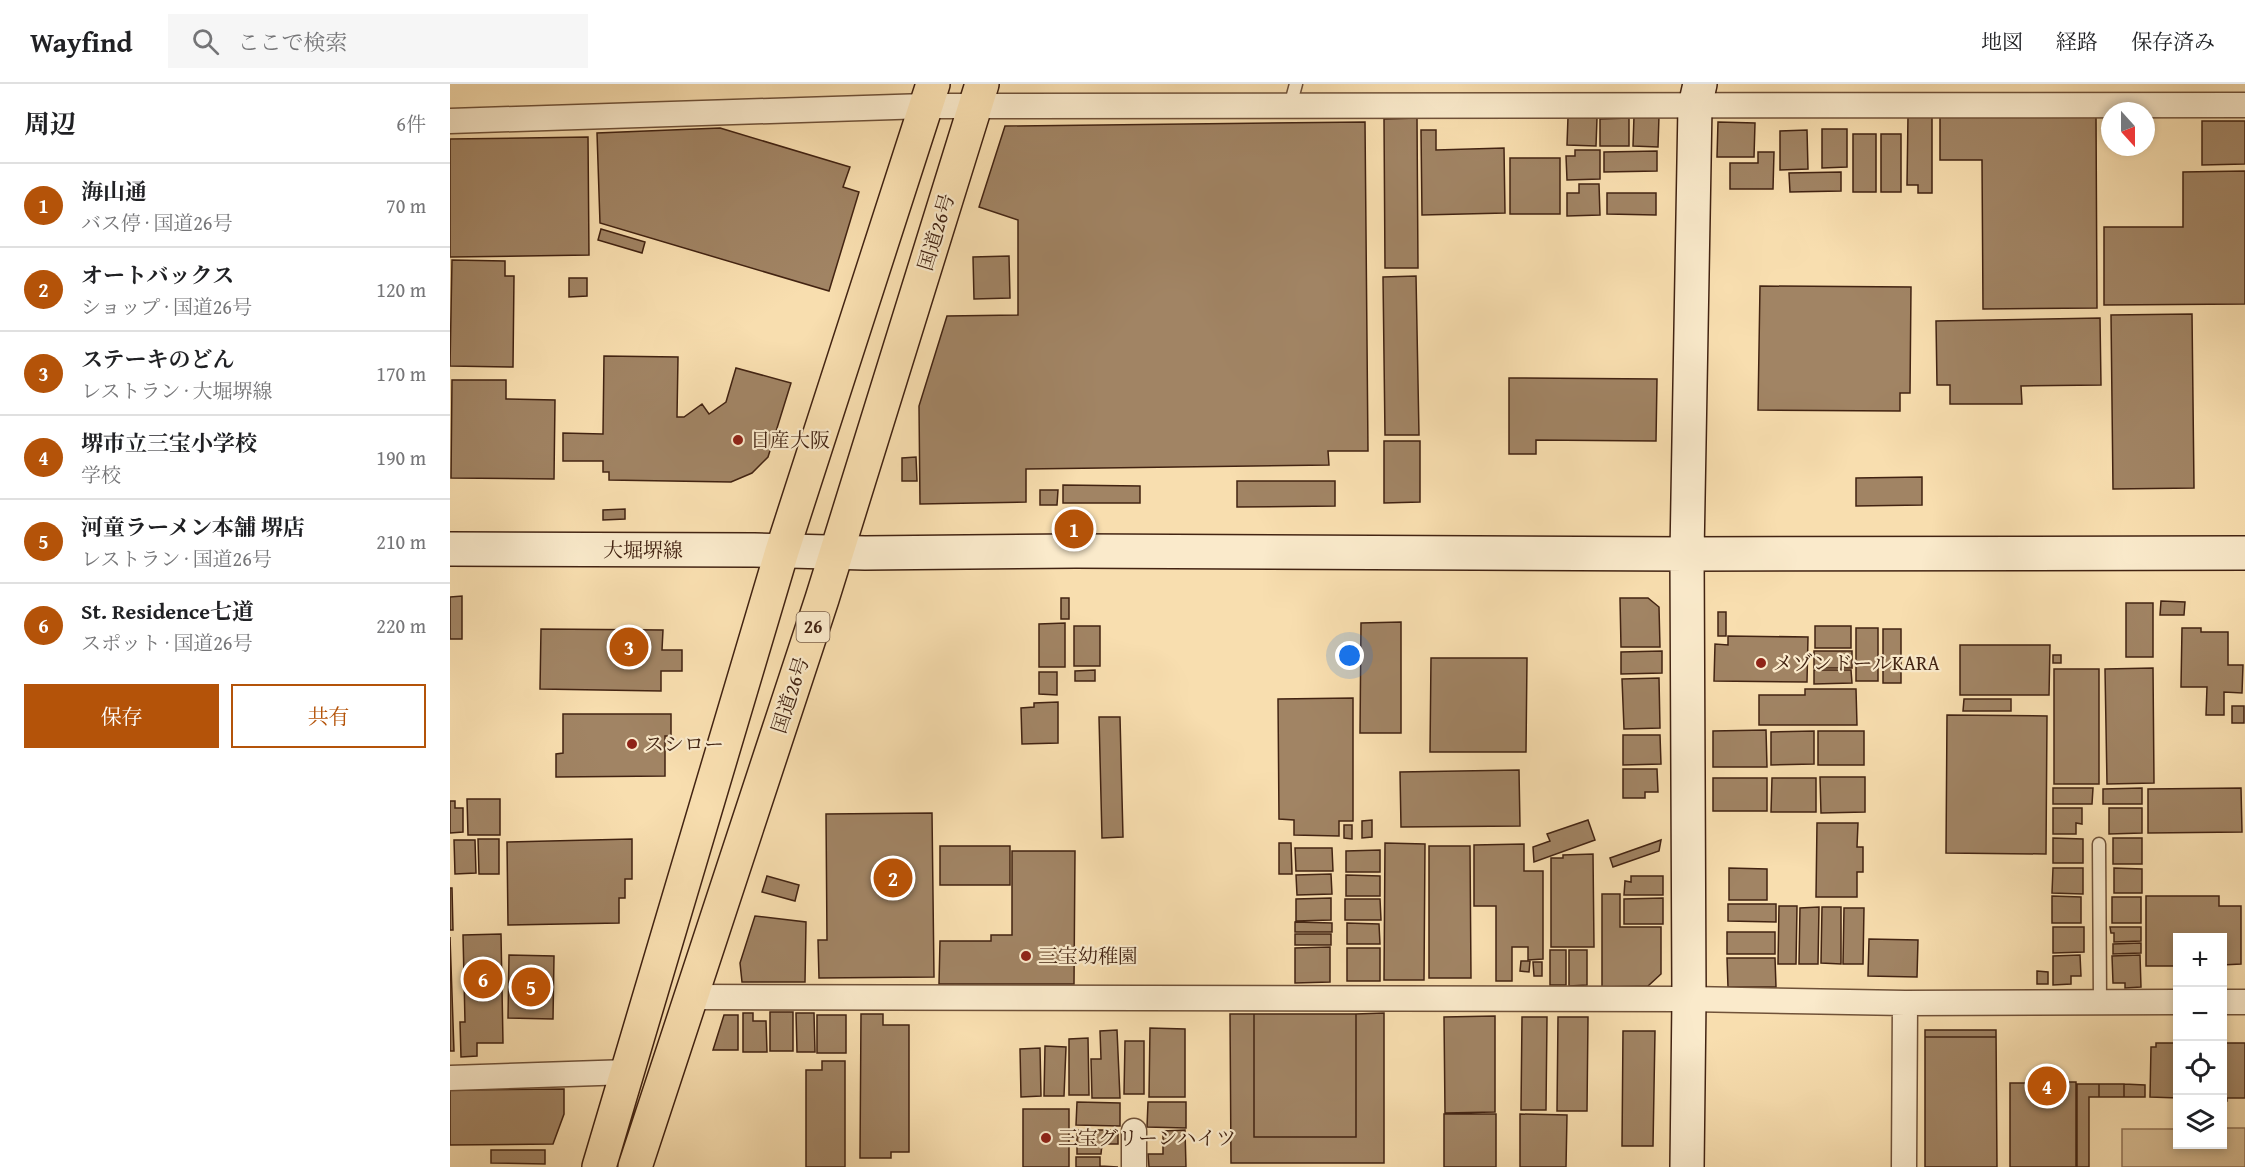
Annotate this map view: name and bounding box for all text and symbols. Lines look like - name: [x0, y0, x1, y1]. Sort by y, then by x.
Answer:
- search box: [168, 14, 588, 68]
- text: Wayfind: [30, 21, 132, 62]
- icon: search: [189, 25, 222, 58]
- text: ここで検索: [237, 26, 348, 58]
- text: 地図: [1981, 26, 2023, 57]
- text: 経路: [2056, 26, 2098, 57]
- text: 保存済み: [2131, 26, 2215, 57]
- north arrow: [2101, 102, 2155, 156]
- text: 周辺: [24, 104, 76, 143]
- text: 6件: [396, 109, 426, 138]
- text: 海山通: [81, 175, 147, 207]
- street label: 国道26号: [910, 190, 961, 274]
- text: 1: [38, 191, 49, 220]
- text: 70 m: [386, 191, 426, 220]
- text: バス停 · 国道26号: [81, 208, 232, 237]
- text: オートバックス: [81, 259, 234, 291]
- text: 2: [38, 275, 49, 304]
- text: 120 m: [376, 275, 426, 304]
- text: ショップ · 国道26号: [81, 292, 252, 321]
- text: ステーキのどん: [81, 343, 235, 375]
- text: 3: [38, 359, 49, 388]
- text: 170 m: [376, 359, 426, 388]
- text: レストラン · 大堀堺線: [81, 376, 273, 405]
- place label: 日産大阪: [750, 425, 830, 454]
- text: 堺市立三宝小学校: [81, 427, 257, 459]
- marker: 日産大阪: [731, 433, 745, 447]
- text: 4: [38, 443, 49, 472]
- text: 190 m: [376, 443, 426, 472]
- text: 学校: [81, 460, 121, 489]
- pin: 1: [1054, 506, 1094, 552]
- text: 河童ラーメン本舗 堺店: [81, 511, 305, 543]
- text: 5: [38, 527, 49, 556]
- text: 210 m: [376, 527, 426, 556]
- street label: 大堀堺線: [603, 535, 683, 564]
- text: レストラン · 国道26号: [81, 544, 272, 573]
- text: St. Residence七道: [81, 595, 254, 627]
- text: 6: [38, 611, 49, 640]
- text: 220 m: [376, 611, 426, 640]
- road number: 26: [796, 612, 830, 642]
- pin: 3: [610, 624, 648, 670]
- text: スポット · 国道26号: [81, 628, 252, 657]
- your location: [1335, 641, 1364, 670]
- place label: メゾンドールKARA: [1773, 648, 1940, 677]
- street label: 国道26号: [763, 653, 816, 737]
- marker: メゾンドールKARA: [1754, 656, 1768, 670]
- button: 保存: [24, 684, 219, 748]
- button: 共有: [231, 684, 426, 748]
- place label: スシロー: [644, 729, 724, 758]
- marker: スシロー: [625, 737, 639, 751]
- pin: 2: [874, 856, 912, 900]
- map controls: [2173, 933, 2227, 1149]
- button: +: [2173, 933, 2227, 987]
- place label: 三宝幼稚園: [1038, 941, 1138, 970]
- marker: 三宝幼稚園: [1019, 949, 1033, 963]
- pin: 6: [464, 956, 502, 1002]
- pin: 5: [512, 964, 550, 1010]
- button: −: [2173, 987, 2227, 1041]
- button: locate: [2173, 1041, 2227, 1095]
- pin: 4: [2028, 1064, 2066, 1108]
- button: layers: [2173, 1095, 2227, 1149]
- place label: 三宝グリーンハイツ: [1058, 1123, 1236, 1152]
- marker: 三宝グリーンハイツ: [1039, 1131, 1053, 1145]

